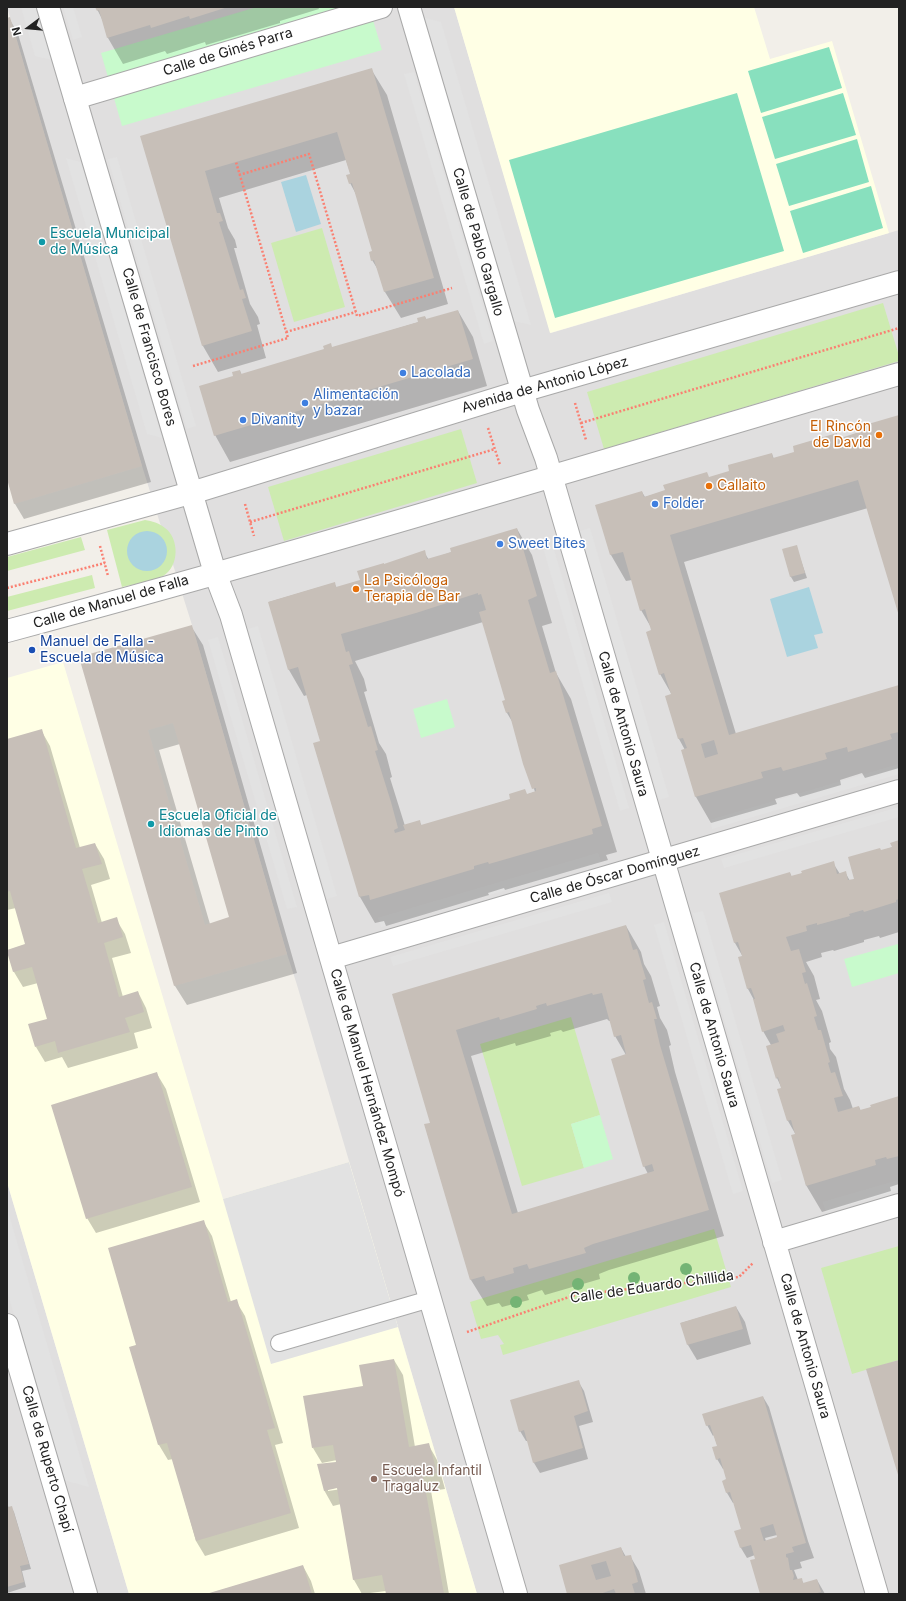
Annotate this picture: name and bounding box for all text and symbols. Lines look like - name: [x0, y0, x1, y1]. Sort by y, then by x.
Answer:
- north arrow: [8, 8, 48, 48]
- street label: Calle de Ginés Parra: [161, 24, 295, 80]
- text: N: [9, 25, 24, 37]
- street label: Calle de Pablo Gargallo: [449, 166, 507, 318]
- place label: Escuela Municipal de Música: [50, 226, 169, 258]
- marker: Escuela Municipal de Música: [37, 237, 47, 247]
- street label: Calle de Francisco Bores: [118, 266, 180, 428]
- street label: Avenida de Antonio López: [460, 353, 630, 417]
- place label: Lacolada: [411, 365, 471, 381]
- marker: Lacolada: [398, 368, 408, 378]
- place label: Alimentación y bazar: [313, 387, 399, 420]
- marker: Alimentación y bazar: [300, 398, 310, 408]
- place label: Divanity: [251, 412, 305, 428]
- marker: Divanity: [238, 415, 248, 425]
- place label: El Rincón de David: [810, 419, 871, 452]
- marker: El Rincón de David: [874, 430, 884, 440]
- place label: Callaito: [717, 478, 766, 494]
- marker: Callaito: [704, 481, 714, 491]
- place label: Folder: [663, 496, 705, 512]
- marker: Folder: [650, 499, 660, 509]
- place label: Sweet Bites: [508, 536, 586, 552]
- marker: Sweet Bites: [495, 539, 505, 549]
- street label: Calle de Manuel de Falla: [31, 572, 191, 632]
- place label: La Psicóloga Terapia de Bar: [364, 573, 460, 606]
- marker: La Psicóloga Terapia de Bar: [351, 584, 361, 594]
- place label: Manuel de Falla - Escuela de Música: [40, 634, 164, 666]
- marker: Manuel de Falla - Escuela de Música: [27, 645, 37, 655]
- street label: Calle de Antonio Saura: [594, 649, 652, 799]
- place label: Escuela Oficial de Idiomas de Pinto: [159, 808, 277, 840]
- marker: Escuela Oficial de Idiomas de Pinto: [146, 819, 156, 829]
- street label: Calle de Óscar Domínguez: [528, 843, 702, 907]
- street label: Calle de Antonio Saura: [685, 960, 743, 1110]
- street label: Calle de Manuel Hernández Mompó: [326, 967, 408, 1199]
- street label: Calle de Eduardo Chillida: [569, 1267, 735, 1307]
- street label: Calle de Antonio Saura: [776, 1271, 834, 1421]
- street label: Calle de Ruperto Chapí: [18, 1384, 76, 1534]
- place label: Escuela Infantil Tragaluz: [382, 1463, 482, 1496]
- marker: Escuela Infantil Tragaluz: [369, 1474, 379, 1484]

